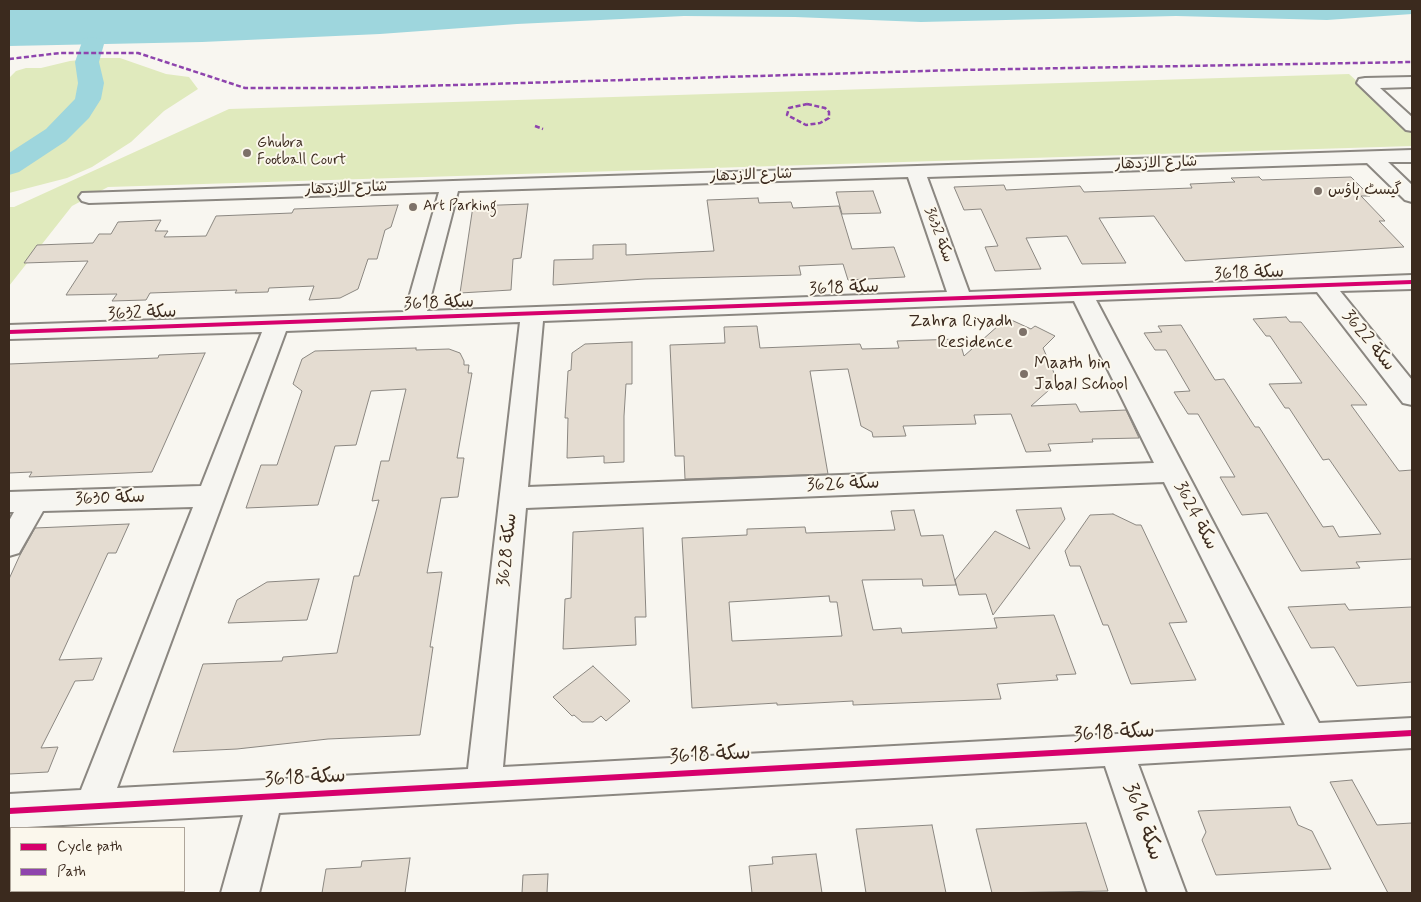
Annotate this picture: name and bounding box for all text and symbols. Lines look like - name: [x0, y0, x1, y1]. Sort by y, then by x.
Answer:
- place label: Ghubra Football Court: [257, 135, 346, 170]
- marker: Ghubra Football Court: [241, 147, 253, 159]
- street label: شارع الازدهار: [1114, 154, 1198, 174]
- street label: شارع الازدهار: [709, 166, 793, 186]
- street label: شارع الازدهار: [304, 179, 388, 199]
- place label: گیسٹ ہاؤس: [1328, 182, 1402, 200]
- marker: گیسٹ ہاؤس: [1312, 185, 1324, 197]
- place label: Art Parking: [423, 198, 497, 216]
- marker: Art Parking: [407, 201, 419, 213]
- street label: سكة 3632: [920, 205, 956, 265]
- street label: سكة 3618: [1214, 262, 1284, 286]
- street label: سكة 3618: [809, 277, 879, 301]
- street label: سكة 3618: [404, 292, 474, 316]
- street label: سكة 3632: [107, 302, 177, 326]
- street label: سكة 3622: [1337, 306, 1399, 376]
- place label: Zahra Riyadh Residence: [908, 311, 1013, 354]
- marker: Zahra Riyadh Residence: [1017, 326, 1029, 338]
- place label: Maath bin Jabal School: [1034, 353, 1128, 396]
- marker: Maath bin Jabal School: [1018, 368, 1030, 380]
- street label: سكة 3626: [806, 473, 880, 497]
- street label: سكة 3624: [1169, 478, 1221, 554]
- street label: سكة 3630: [74, 487, 146, 511]
- street label: سكة 3628: [493, 512, 523, 588]
- street label: سكة 3618: [1072, 719, 1156, 749]
- street label: سكة 3618: [668, 741, 752, 771]
- street label: سكة 3618: [263, 764, 347, 794]
- street label: سكة 3616: [1116, 780, 1168, 864]
- legend: [10, 827, 185, 892]
- text: Cycle path: [57, 837, 122, 857]
- text: Path: [57, 862, 86, 882]

